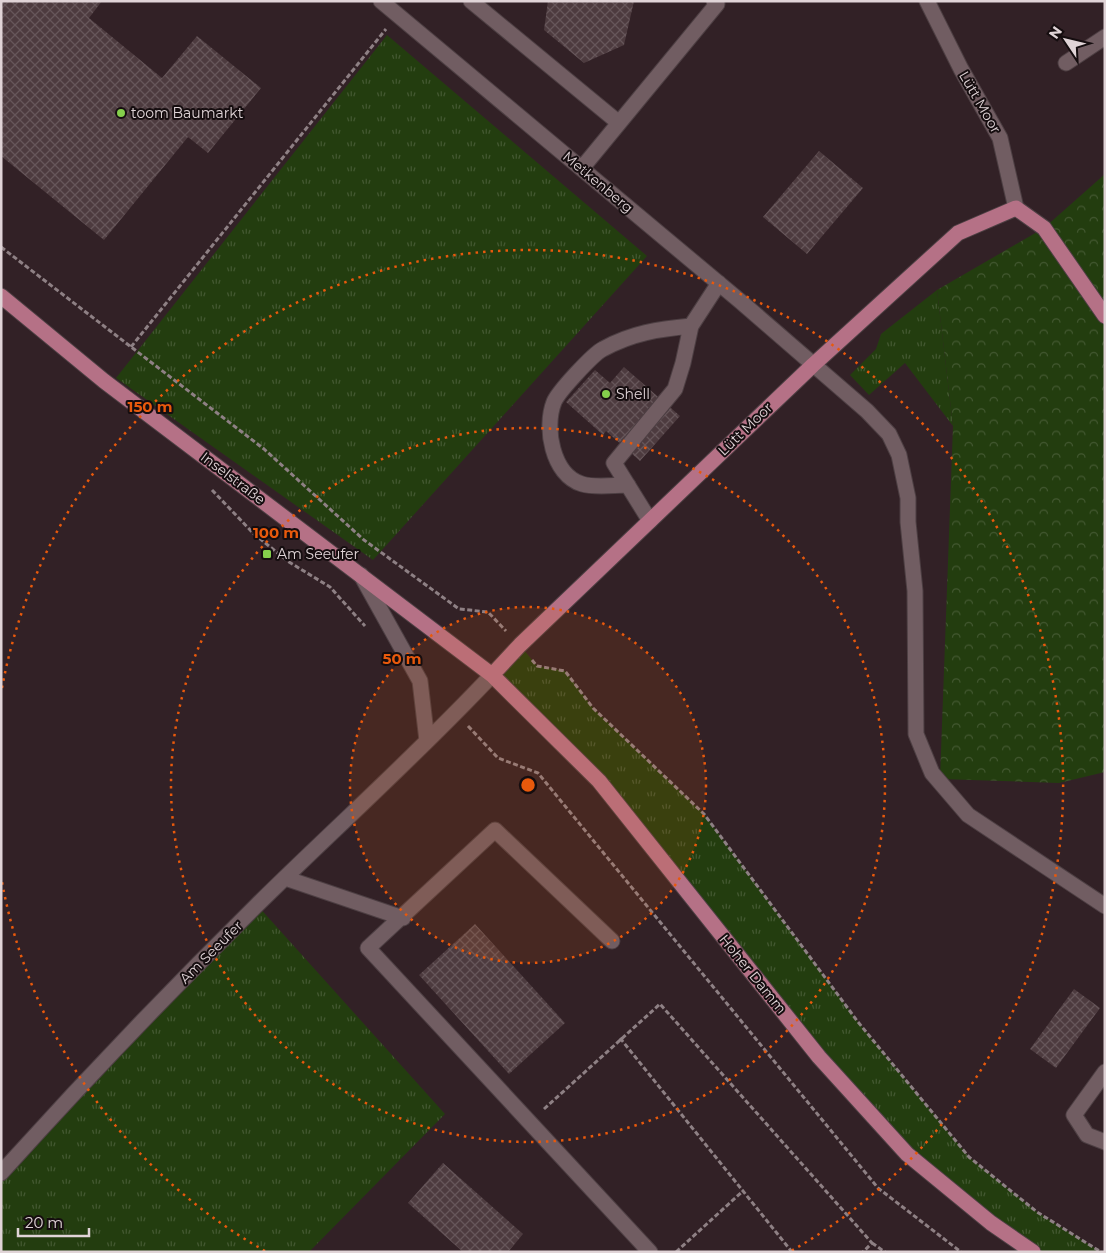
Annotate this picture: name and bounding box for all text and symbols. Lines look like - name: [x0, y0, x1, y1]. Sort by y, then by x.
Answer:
- north arrow: [1041, 15, 1091, 65]
- text: N: [1045, 23, 1066, 42]
- street label: Lütt Moor: [955, 68, 1005, 137]
- place label: toom Baumarkt: [131, 104, 244, 122]
- marker: toom Baumarkt: [115, 107, 127, 119]
- street label: Metkenberg: [559, 147, 637, 217]
- place label: Shell: [616, 385, 650, 403]
- marker: Shell: [600, 388, 612, 400]
- text: 150 m: [128, 397, 172, 416]
- street label: Lütt Moor: [714, 398, 776, 459]
- street label: Inselstraße: [197, 448, 269, 508]
- text: 100 m: [253, 523, 299, 542]
- place label: Am Seeufer: [277, 545, 360, 563]
- marker: Am Seeufer: [261, 548, 273, 560]
- text: 50 m: [382, 649, 422, 668]
- centre of rings: [519, 776, 537, 794]
- street label: Am Seeufer: [176, 916, 247, 987]
- street label: Hoher Damm: [716, 931, 790, 1017]
- scale bar: [18, 1206, 89, 1238]
- text: 20 m: [25, 1213, 63, 1232]

